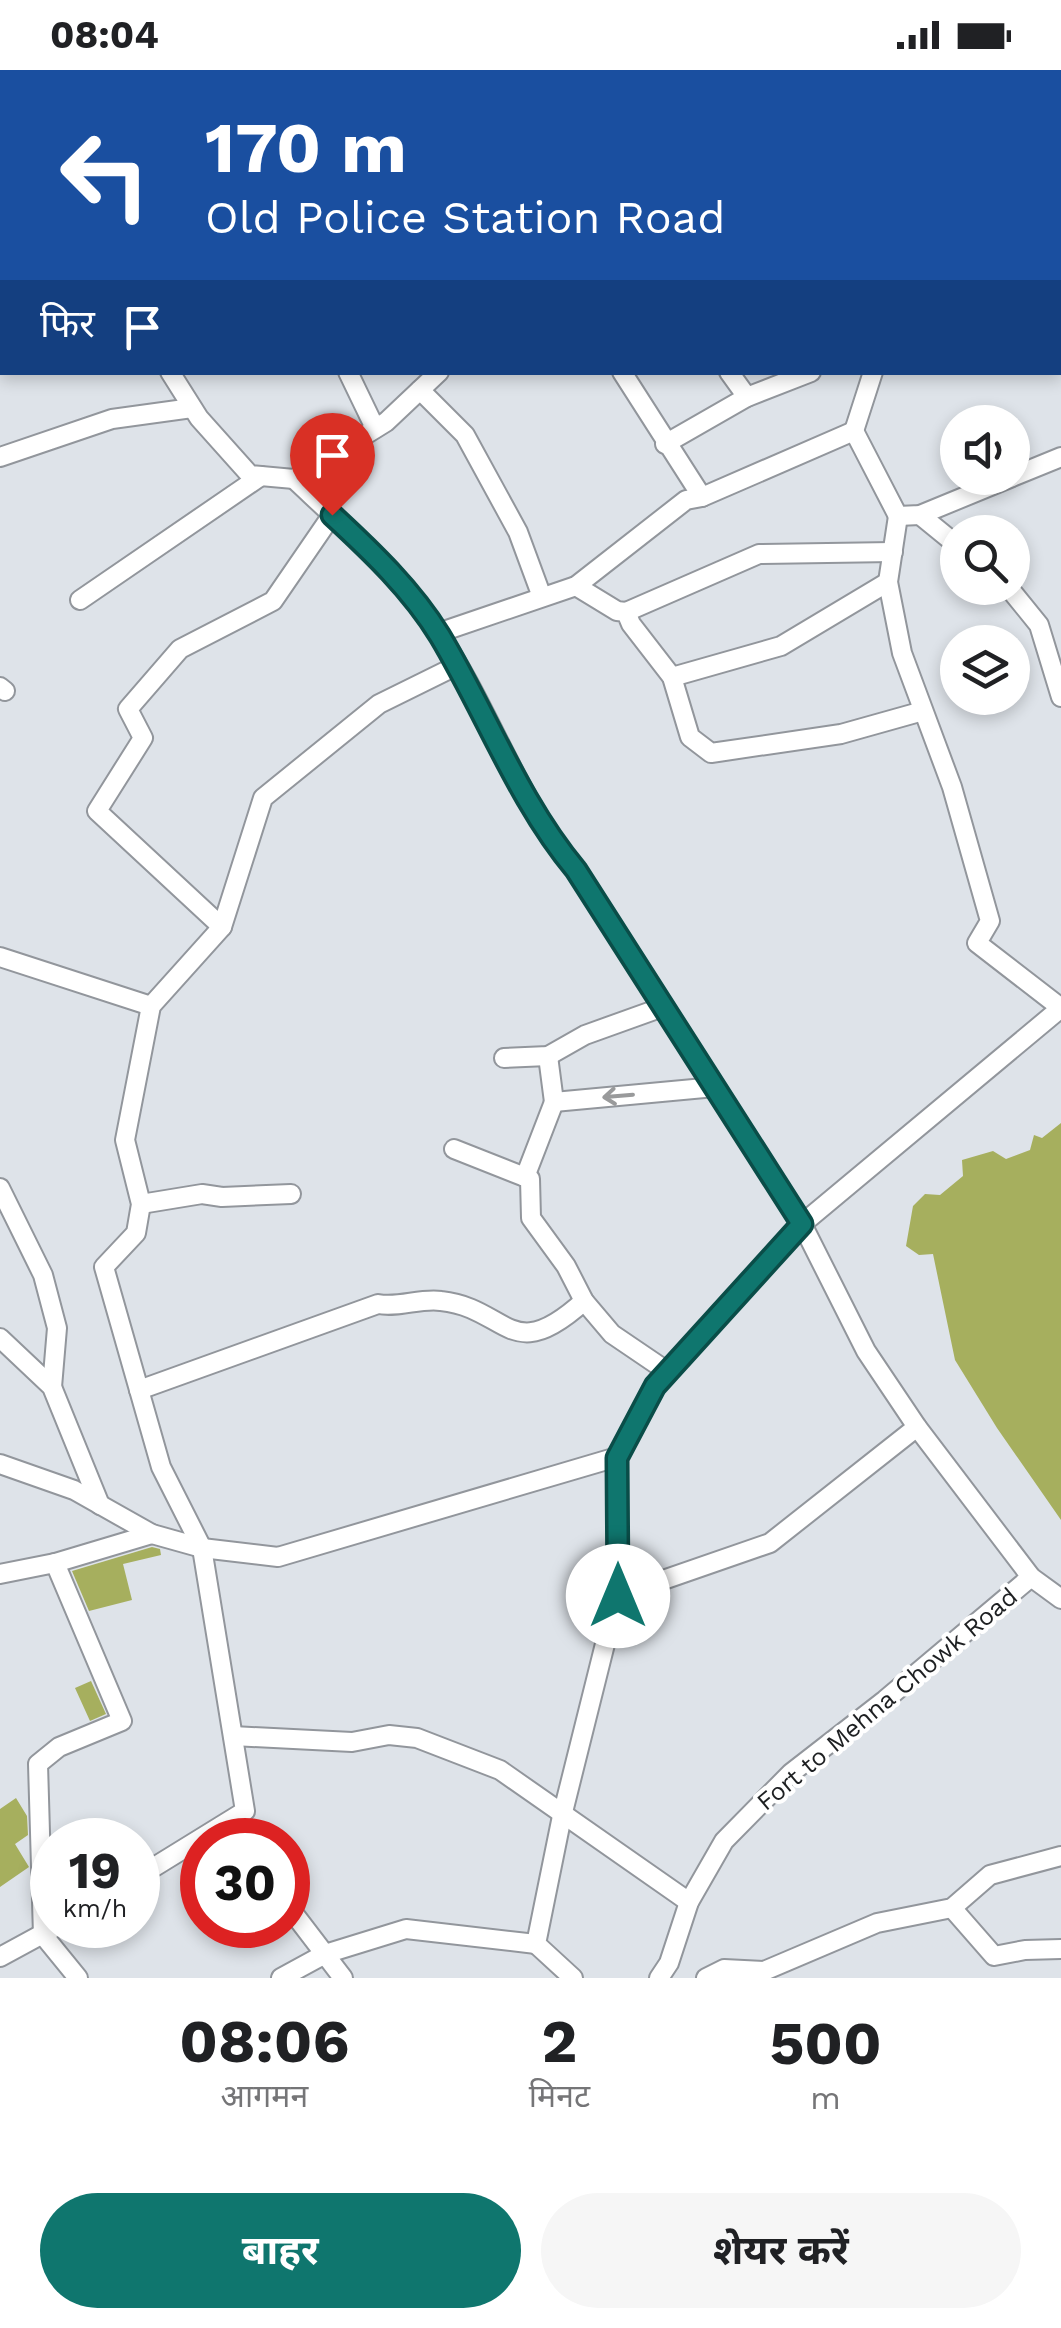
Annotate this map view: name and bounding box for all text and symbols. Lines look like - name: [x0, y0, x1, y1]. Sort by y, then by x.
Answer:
- text: 08:04: [50, 13, 159, 57]
- text: 170 m: [205, 107, 407, 189]
- icon: left: [40, 110, 170, 240]
- text: Old Police Station Road: [205, 191, 725, 244]
- icon: arrive: [115, 300, 170, 355]
- text: फिर: [40, 302, 95, 346]
- map controls: [940, 405, 1030, 715]
- button: sound: [940, 405, 1030, 495]
- pin: [290, 413, 375, 516]
- icon: arrive: [305, 428, 360, 483]
- button: search: [940, 515, 1030, 605]
- button: layers: [940, 625, 1030, 715]
- one-way arrow: [603, 1087, 635, 1106]
- position arrow: [566, 1544, 670, 1648]
- street label: Fort to Mehna Chowk Road: [751, 1582, 1023, 1816]
- speed limit sign: 30: [180, 1818, 310, 1948]
- text: 19: [69, 1841, 121, 1900]
- text: km/h: [63, 1894, 127, 1923]
- text: 08:06: [179, 2006, 349, 2077]
- text: 2: [541, 2006, 577, 2077]
- text: 500: [769, 2008, 882, 2079]
- text: आगमन: [221, 2077, 308, 2115]
- text: मिनट: [529, 2077, 590, 2115]
- text: m: [810, 2079, 841, 2117]
- button: बाहर: [40, 2193, 521, 2308]
- button: शेयर करें: [541, 2193, 1021, 2308]

